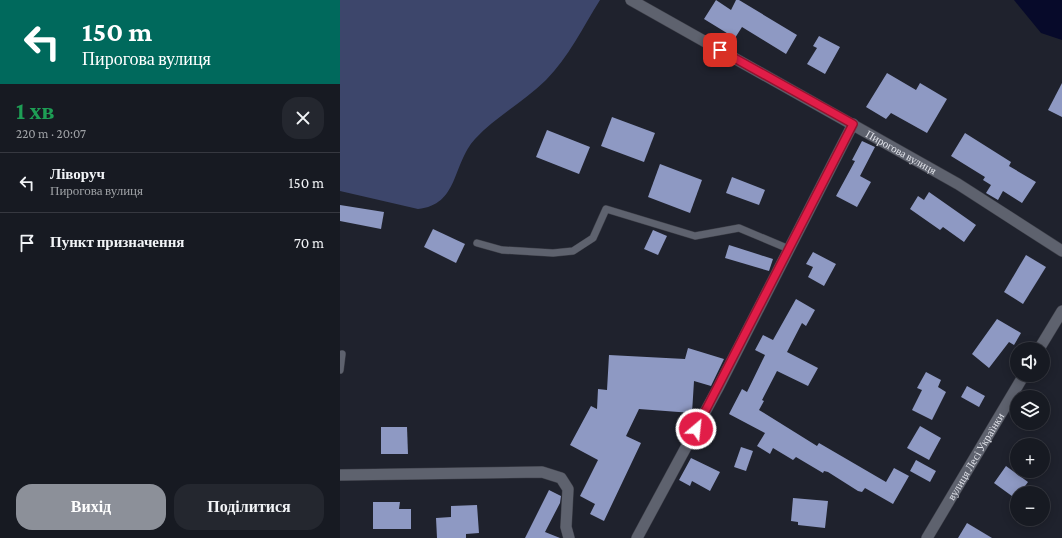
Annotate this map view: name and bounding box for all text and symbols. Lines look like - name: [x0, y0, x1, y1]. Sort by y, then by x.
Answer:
- icon: left: [16, 16, 68, 68]
- text: 150 m: [82, 16, 152, 47]
- pin: [703, 33, 737, 67]
- icon: arrive: [709, 39, 731, 61]
- text: Пирогова вулиця: [82, 49, 211, 69]
- text: 1 хв: [16, 97, 55, 124]
- button: close: [282, 97, 324, 139]
- text: 220 m · 20:07: [16, 126, 86, 141]
- street label: Пирогова вулиця: [864, 127, 938, 177]
- text: Ліворуч: [50, 166, 105, 182]
- icon: left: [16, 172, 38, 194]
- text: 150 m: [289, 175, 324, 191]
- text: Пирогова вулиця: [50, 183, 143, 198]
- icon: arrive: [16, 232, 38, 254]
- text: Пункт призначення: [50, 234, 184, 250]
- text: 70 m: [294, 235, 324, 251]
- map controls: [1010, 342, 1050, 526]
- button: sound: [1010, 342, 1050, 382]
- button: layers: [1010, 390, 1050, 430]
- position arrow: [675, 408, 717, 450]
- street label: вулиця Лесі Українки: [945, 410, 1006, 502]
- button: +: [1010, 438, 1050, 478]
- button: Вихід: [16, 484, 166, 530]
- button: Поділитися: [174, 484, 324, 530]
- button: −: [1010, 486, 1050, 526]

